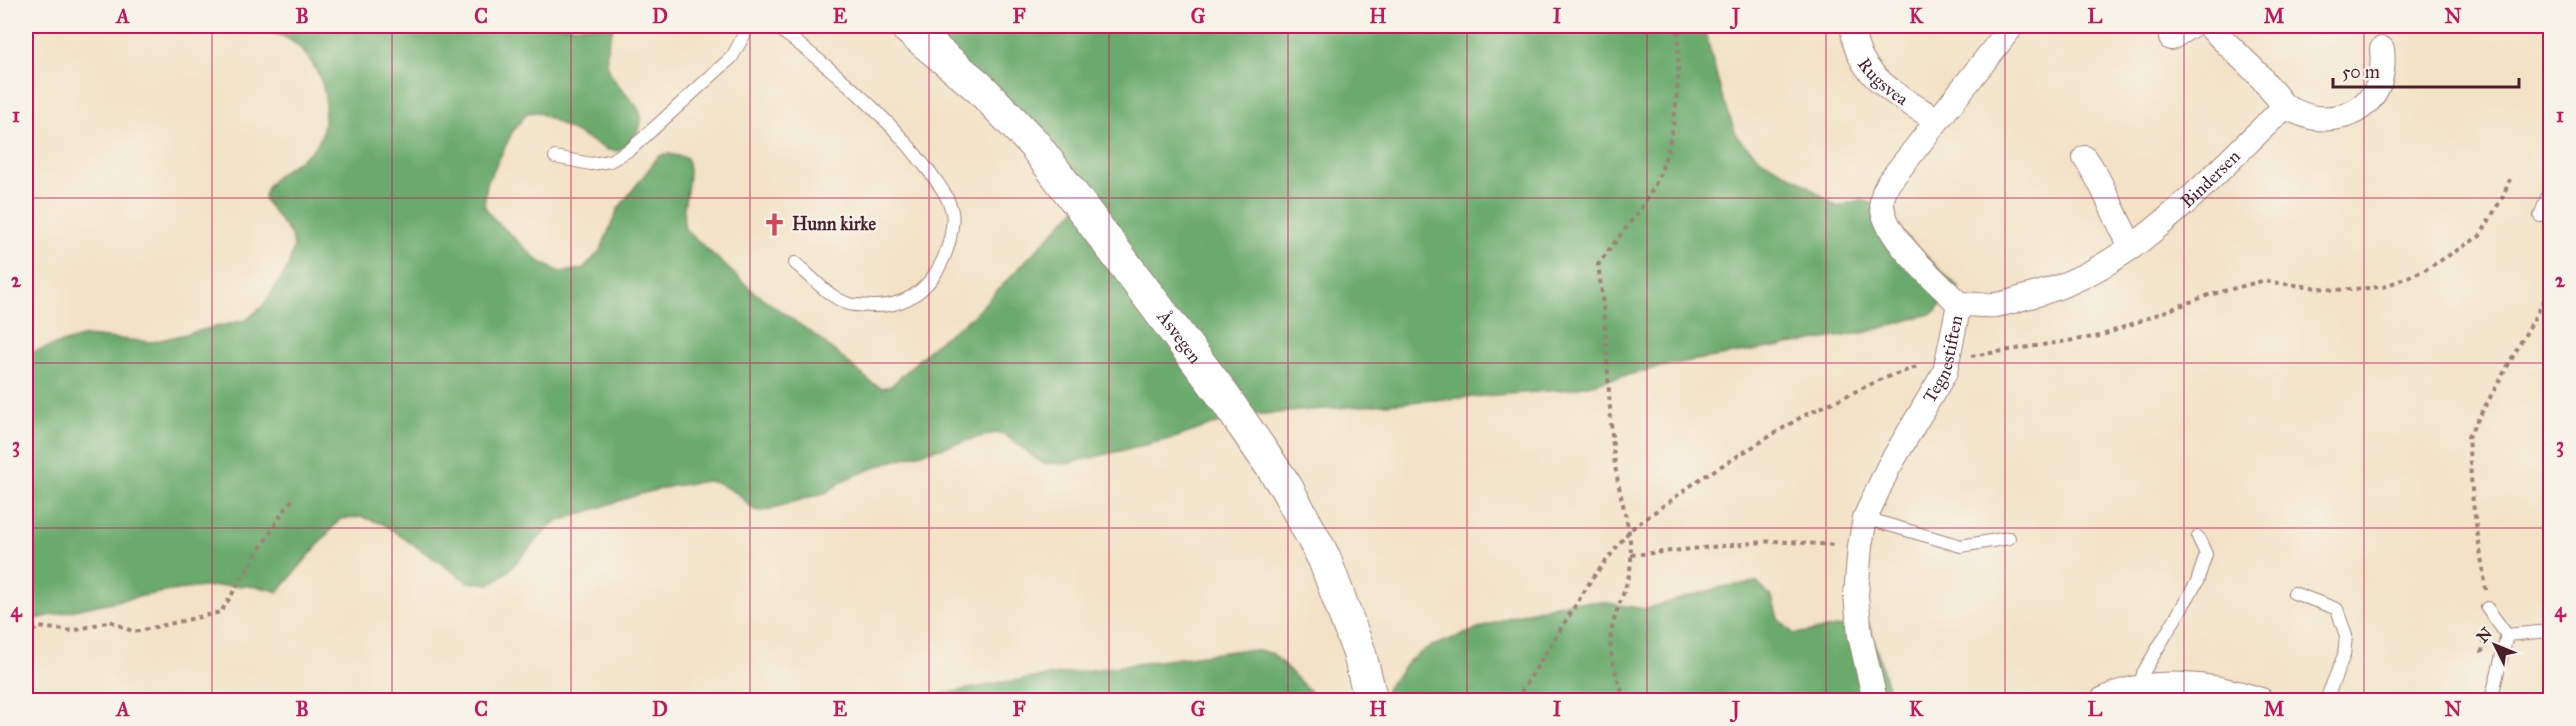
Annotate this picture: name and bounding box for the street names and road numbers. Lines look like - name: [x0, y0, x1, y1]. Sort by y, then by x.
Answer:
- street label: Rugsvea: [1853, 54, 1913, 110]
- street label: Bindersen: [2176, 145, 2245, 212]
- street label: Åsvegen: [1152, 306, 1206, 368]
- street label: Tegnestiften: [1918, 313, 1967, 407]

